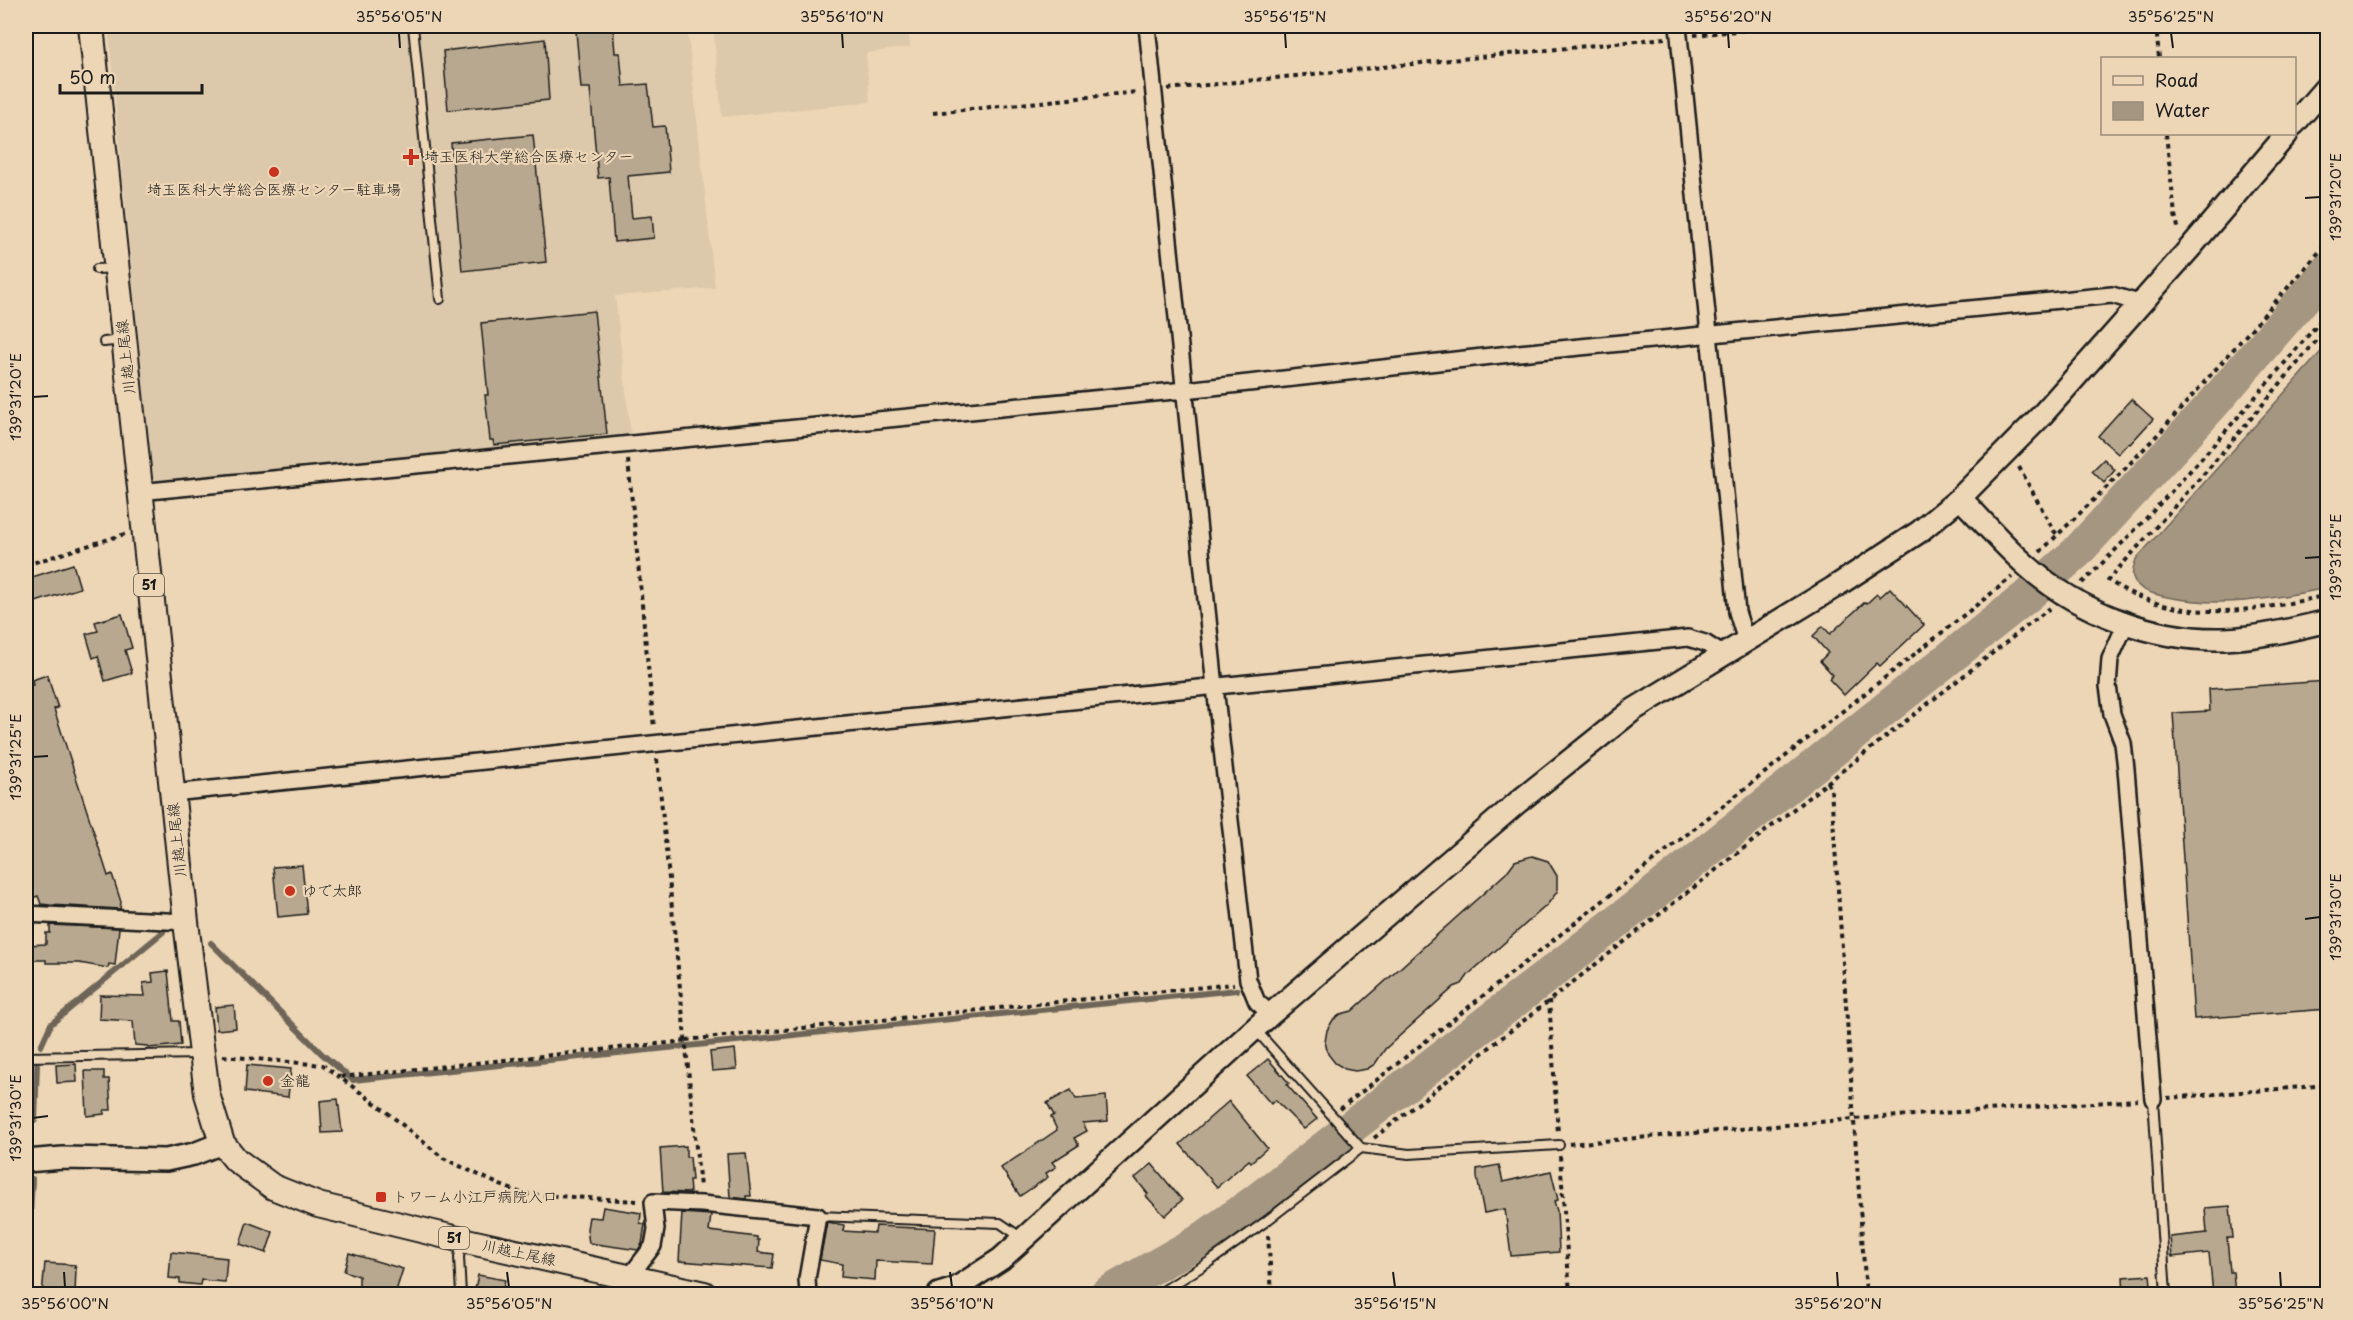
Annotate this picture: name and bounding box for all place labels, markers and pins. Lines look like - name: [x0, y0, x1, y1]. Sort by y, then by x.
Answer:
- place label: 埼玉医科大学総合医療センター: [424, 144, 633, 167]
- marker: 埼玉医科大学総合医療センター: [402, 148, 420, 166]
- marker: 埼玉医科大学総合医療センター駐車場: [267, 165, 281, 179]
- place label: 埼玉医科大学総合医療センター駐車場: [147, 177, 401, 200]
- place label: ゆで太郎: [302, 878, 362, 901]
- marker: ゆで太郎: [283, 884, 297, 898]
- place label: 金龍: [280, 1068, 310, 1091]
- marker: 金龍: [261, 1074, 275, 1088]
- place label: トワーム小江戸病院入口: [393, 1184, 557, 1207]
- marker: トワーム小江戸病院入口: [374, 1190, 388, 1204]

